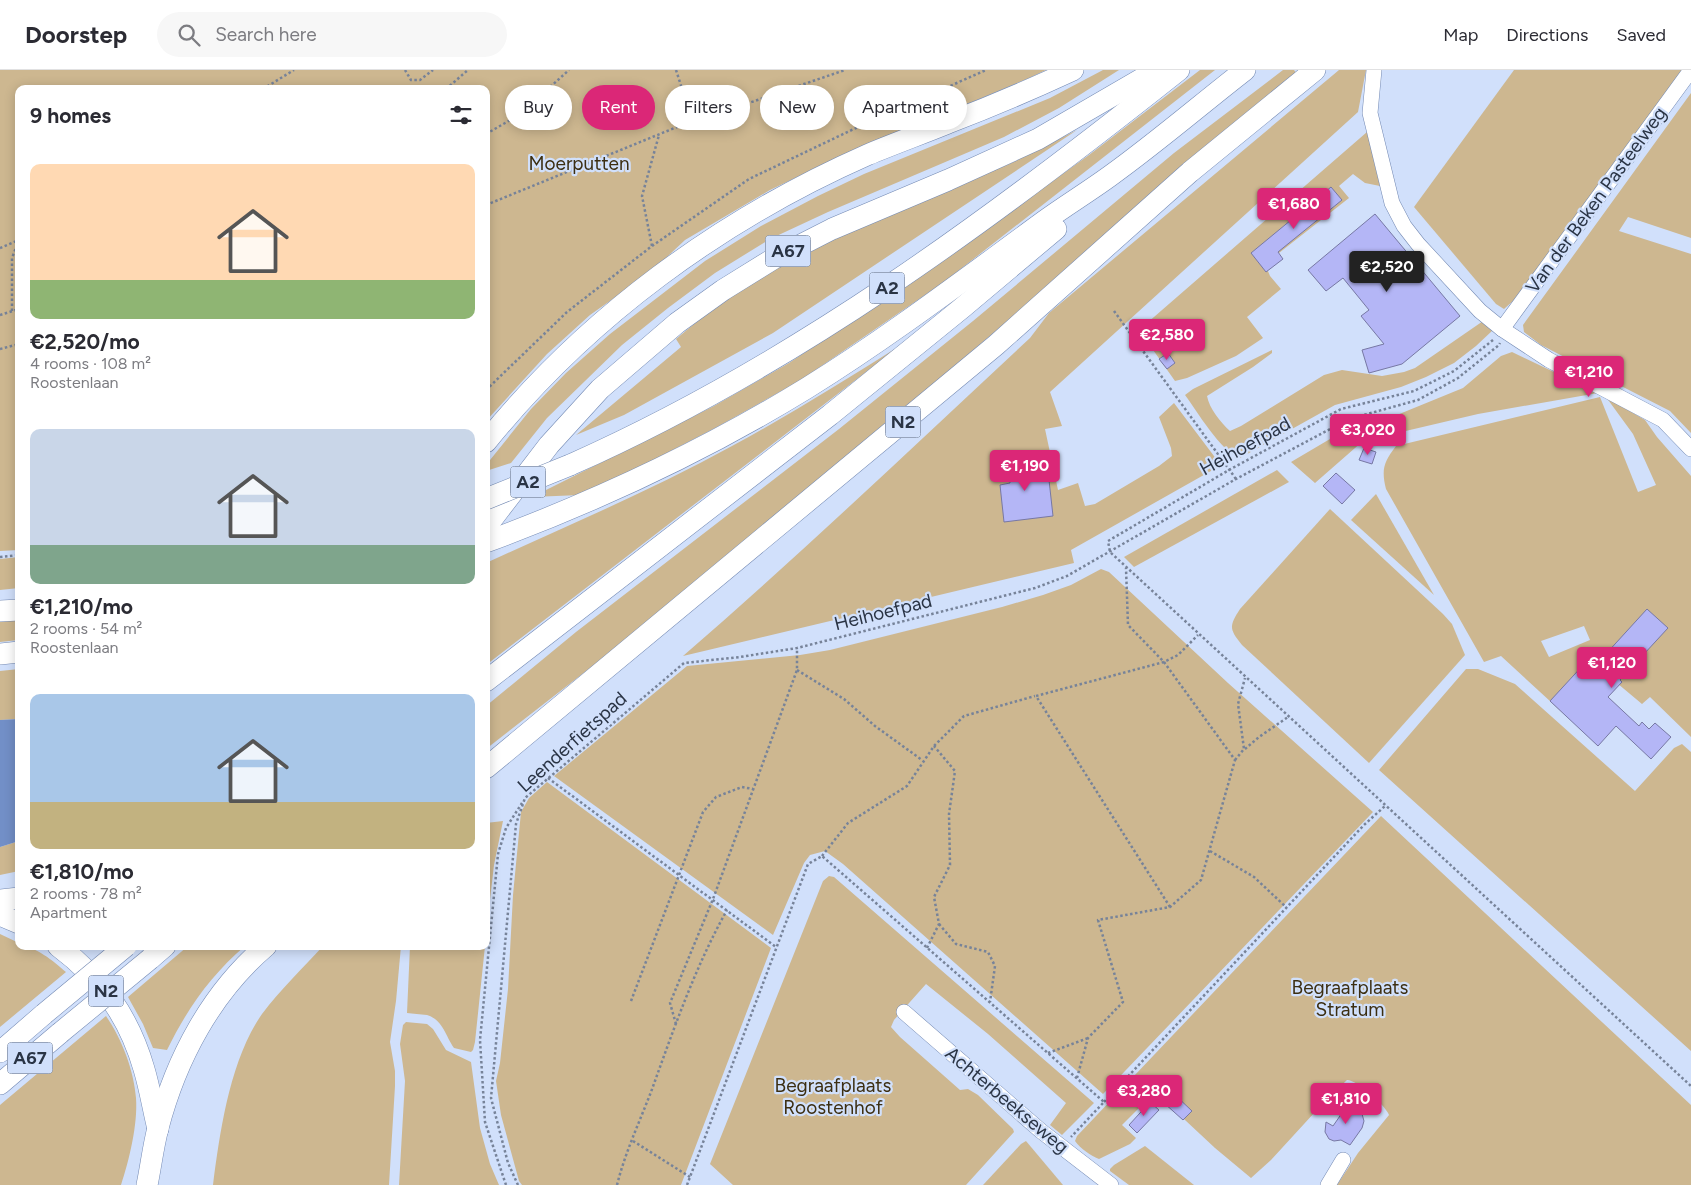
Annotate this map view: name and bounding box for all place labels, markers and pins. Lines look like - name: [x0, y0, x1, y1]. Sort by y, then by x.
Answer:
- pin: €1,680: [1253, 188, 1335, 230]
- pin: €2,520: [1346, 250, 1428, 293]
- pin: €2,580: [1126, 318, 1208, 361]
- pin: €1,210: [1548, 356, 1630, 398]
- pin: €3,020: [1327, 414, 1409, 456]
- pin: €1,190: [984, 450, 1066, 492]
- pin: €1,120: [1571, 646, 1653, 689]
- pin: €3,280: [1103, 1074, 1185, 1117]
- pin: €1,810: [1305, 1082, 1387, 1125]

